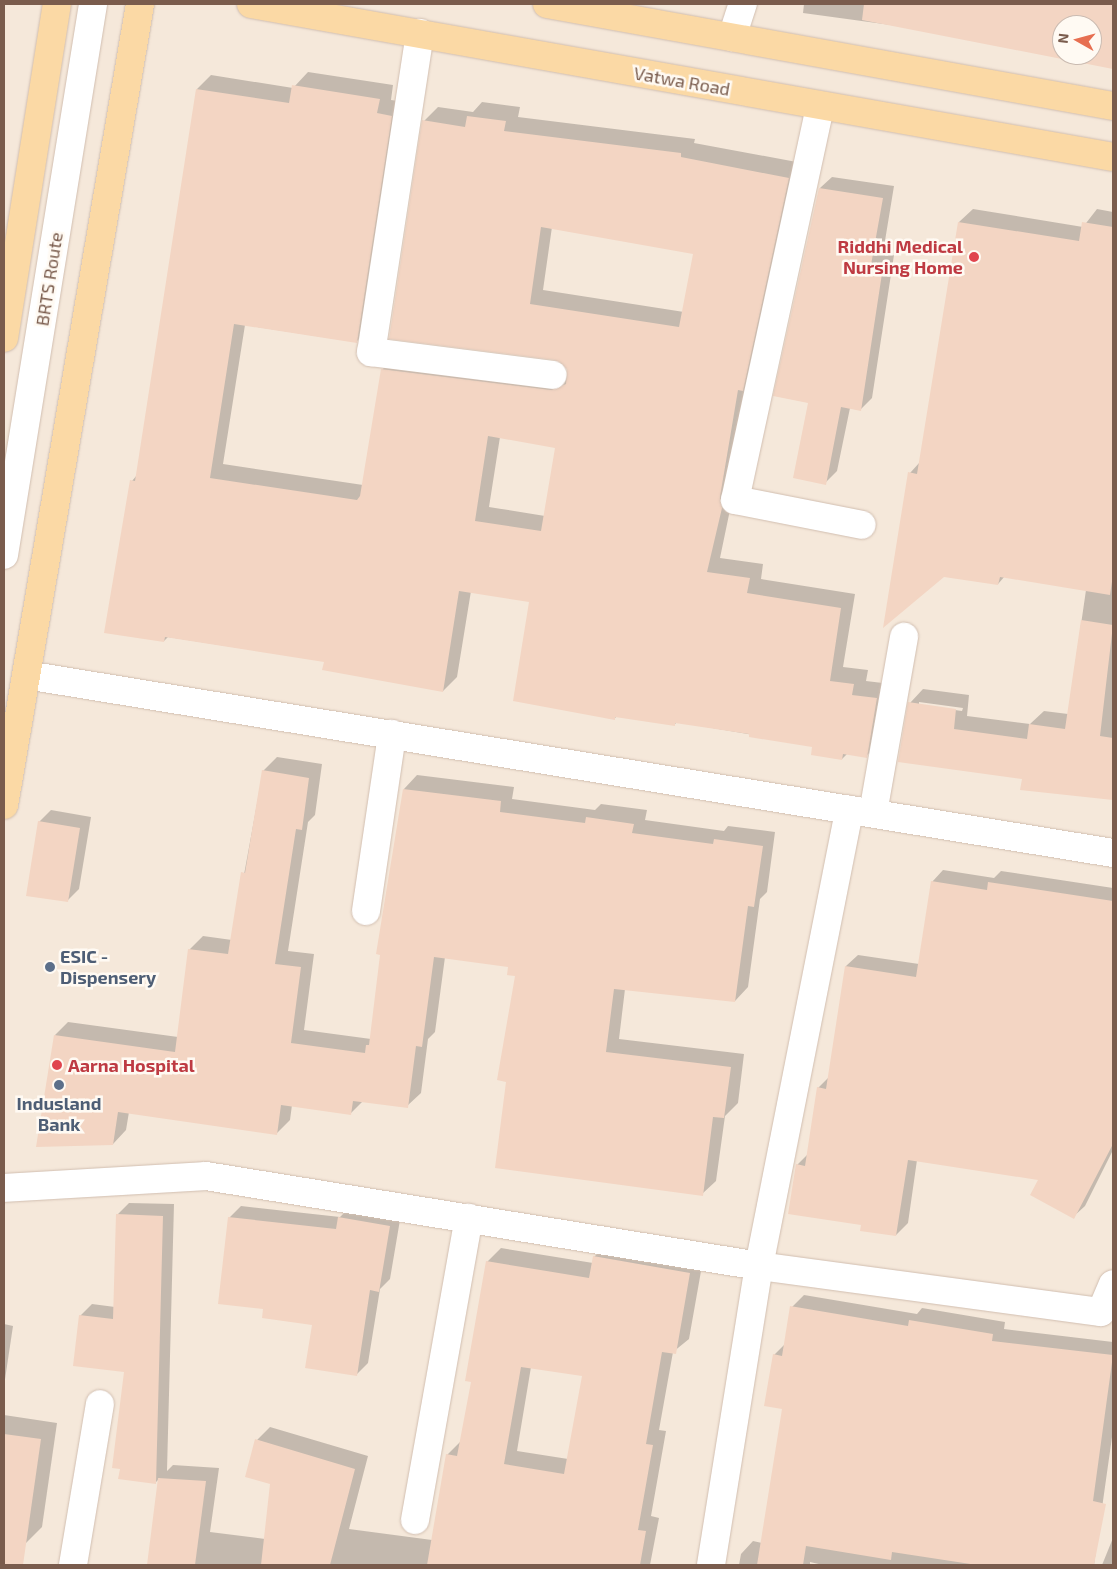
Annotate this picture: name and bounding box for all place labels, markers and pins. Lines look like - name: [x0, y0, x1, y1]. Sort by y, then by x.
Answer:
- place label: Riddhi Medical Nursing Home: [838, 236, 963, 278]
- marker: Riddhi Medical Nursing Home: [967, 250, 981, 264]
- place label: ESIC - Dispensery: [60, 946, 156, 989]
- marker: ESIC - Dispensery: [44, 961, 56, 973]
- place label: Aarna Hospital: [68, 1054, 195, 1076]
- marker: Aarna Hospital: [50, 1058, 64, 1072]
- marker: Indusland Bank: [53, 1079, 65, 1091]
- place label: Indusland Bank: [17, 1093, 101, 1136]

